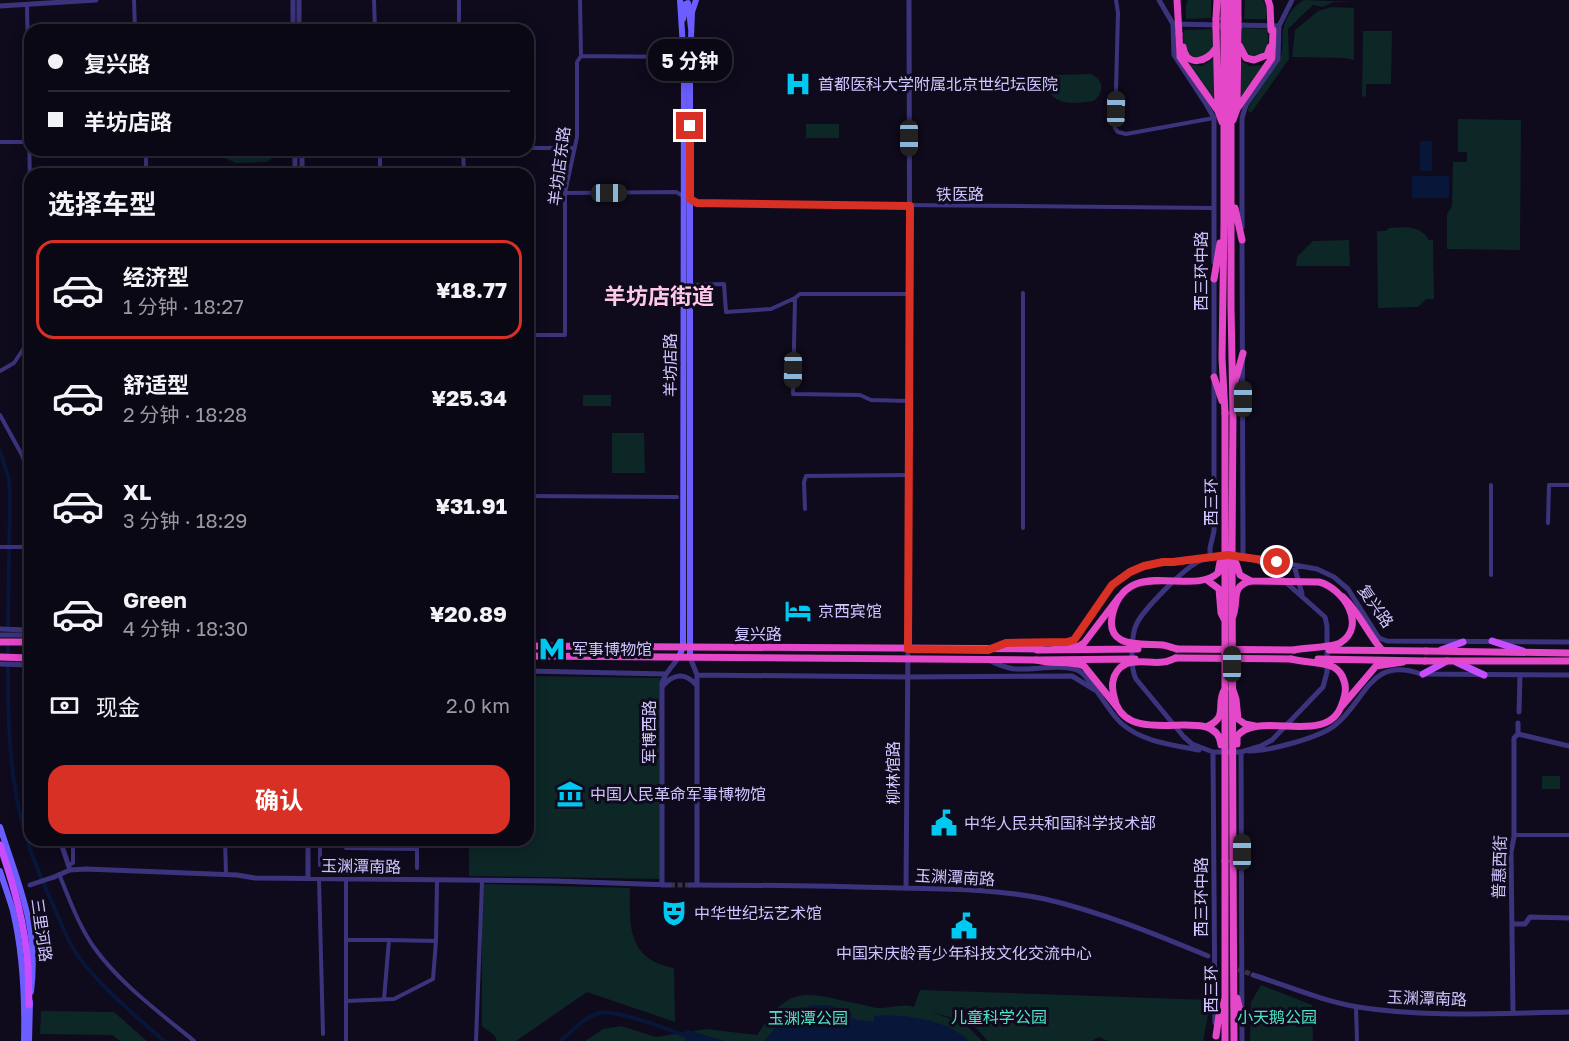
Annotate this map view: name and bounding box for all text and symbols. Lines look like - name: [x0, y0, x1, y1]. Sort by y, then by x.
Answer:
- callout: 5 分钟: [648, 39, 732, 81]
- text: 5 分钟: [661, 48, 719, 72]
- text: 复兴路: [84, 50, 150, 77]
- hospital icon: 首都医科大学附属北京世纪坛医院: [783, 69, 813, 99]
- place label: 首都医科大学附属北京世纪坛医院: [818, 74, 1058, 94]
- car: [1107, 91, 1125, 127]
- text: 羊坊店路: [84, 108, 172, 135]
- route end: [676, 112, 703, 139]
- car: [900, 120, 918, 156]
- street label: 羊坊店东路: [544, 125, 574, 207]
- car: [591, 184, 627, 202]
- street label: 铁医路: [936, 184, 984, 204]
- text: 选择车型: [48, 188, 156, 220]
- street label: 西三环中路: [1191, 231, 1211, 311]
- icon: car: [51, 263, 105, 317]
- text: 经济型: [123, 263, 189, 290]
- text: ¥18.77: [436, 276, 507, 303]
- district label: 羊坊店街道: [604, 282, 714, 309]
- text: 1 分钟 · 18:27: [123, 294, 244, 318]
- street label: 羊坊店路: [660, 333, 680, 397]
- car: [784, 352, 802, 388]
- icon: car: [51, 371, 105, 425]
- text: 舒适型: [123, 371, 189, 398]
- car: [1234, 381, 1252, 417]
- text: ¥25.34: [431, 384, 507, 411]
- text: 2 分钟 · 18:28: [123, 402, 247, 426]
- text: XL: [123, 478, 151, 505]
- street label: 西三环: [1201, 478, 1221, 526]
- icon: car: [51, 479, 105, 533]
- text: ¥31.91: [435, 492, 507, 519]
- text: 3 分钟 · 18:29: [123, 508, 247, 532]
- route start: [1263, 548, 1290, 575]
- street label: 复兴路: [1354, 581, 1398, 631]
- text: Green: [123, 586, 187, 613]
- icon: car: [51, 587, 105, 641]
- hotel icon: 京西宾馆: [783, 596, 813, 626]
- text: ¥20.89: [430, 600, 507, 627]
- place label: 京西宾馆: [818, 601, 882, 621]
- text: 4 分钟 · 18:30: [123, 616, 248, 640]
- street label: 复兴路: [734, 624, 782, 644]
- metro station icon: 军事博物馆: [537, 634, 567, 664]
- place label: 军事博物馆: [572, 639, 652, 659]
- car: [1223, 646, 1241, 682]
- icon: cash: [48, 689, 81, 722]
- text: 现金: [96, 693, 140, 720]
- text: 2.0 km: [446, 693, 510, 717]
- street label: 军博西路: [639, 700, 659, 764]
- street label: 柳林馆路: [883, 741, 903, 805]
- button: 确认: [48, 765, 510, 834]
- museum icon: 中国人民革命军事博物馆: [555, 779, 585, 809]
- place label: 中国人民革命军事博物馆: [590, 784, 766, 804]
- public building icon: 中华人民共和国科学技术部: [929, 808, 959, 838]
- place label: 中华人民共和国科学技术部: [964, 813, 1156, 833]
- car: [1233, 834, 1251, 870]
- street label: 普惠西街: [1488, 835, 1510, 899]
- street label: 玉渊潭南路: [321, 855, 401, 877]
- street label: 西三环中路: [1191, 857, 1211, 937]
- street label: 玉渊潭南路: [915, 865, 995, 889]
- street label: 三里河路: [28, 897, 56, 963]
- theatre icon: 中华世纪坛艺术馆: [659, 898, 689, 928]
- place label: 中华世纪坛艺术馆: [694, 903, 822, 923]
- public building icon: 中国宋庆龄青少年科技文化交流中心: [949, 911, 979, 941]
- place label: 中国宋庆龄青少年科技文化交流中心: [836, 943, 1092, 963]
- street label: 西三环: [1201, 965, 1221, 1013]
- street label: 玉渊潭南路: [1387, 987, 1467, 1009]
- park label: 儿童科学公园: [951, 1007, 1047, 1027]
- park label: 小天鹅公园: [1237, 1007, 1317, 1027]
- park label: 玉渊潭公园: [768, 1008, 848, 1028]

